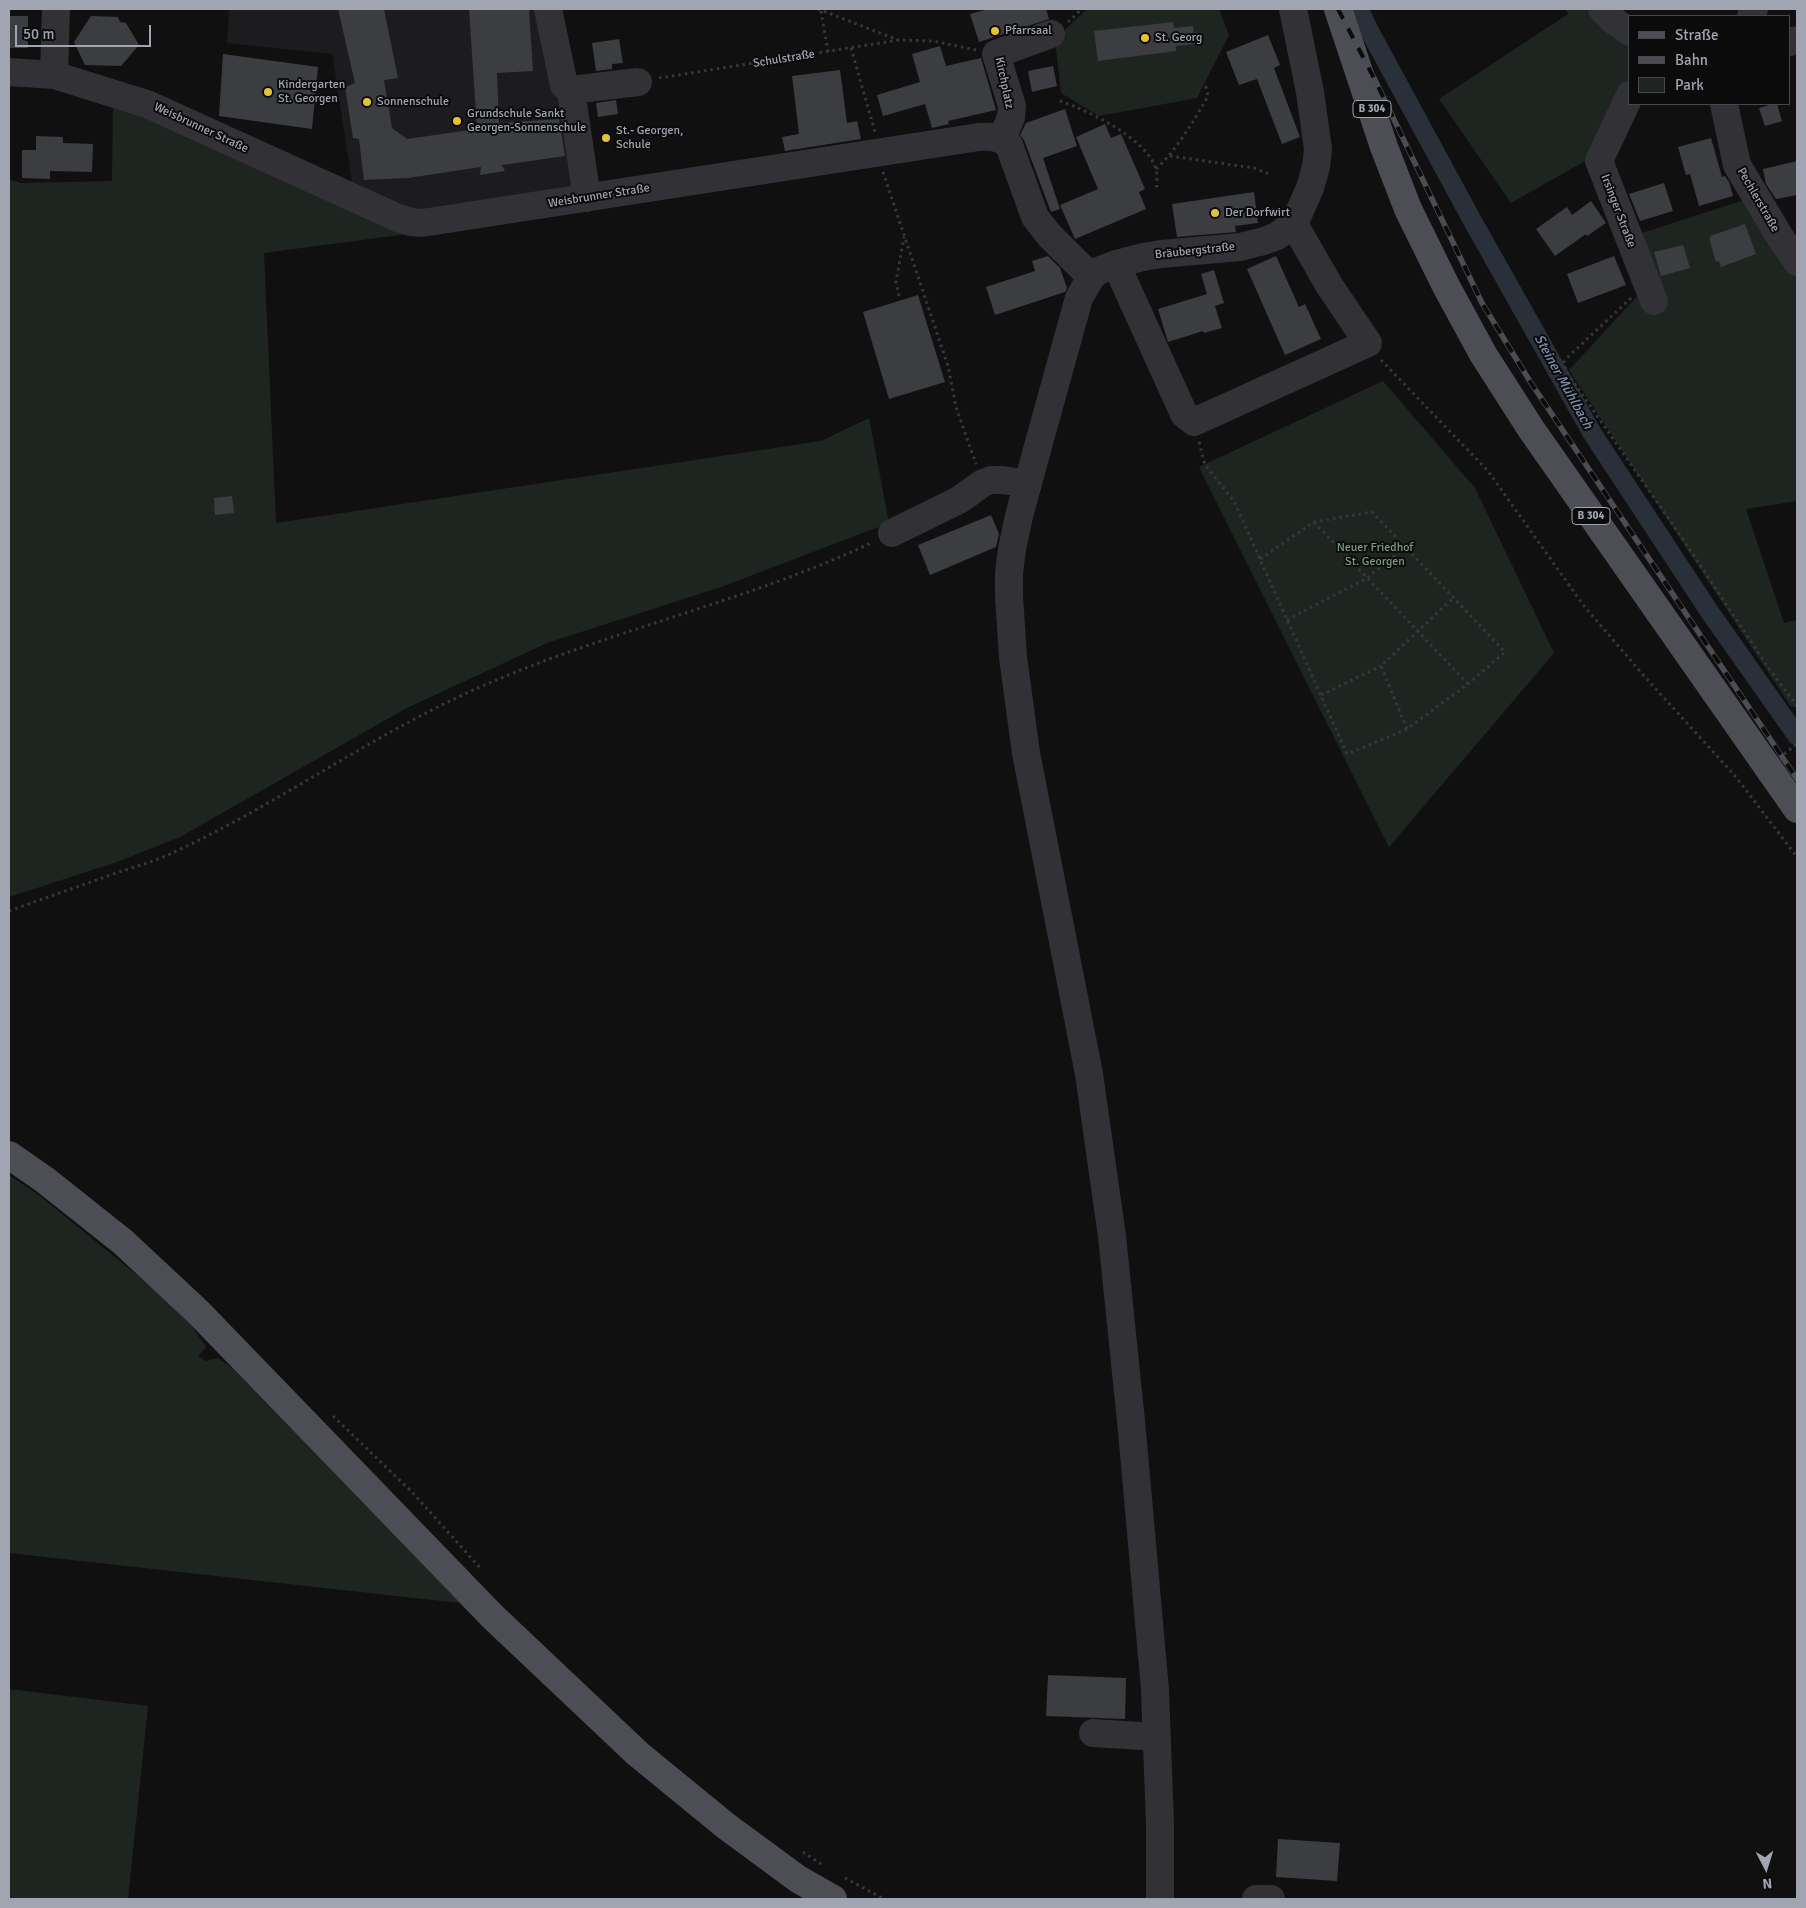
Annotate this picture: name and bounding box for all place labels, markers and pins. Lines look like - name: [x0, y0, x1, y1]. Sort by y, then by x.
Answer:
- place label: Pfarrsaal: [1005, 24, 1052, 38]
- marker: Pfarrsaal: [989, 25, 1001, 37]
- place label: St. Georg: [1155, 31, 1202, 45]
- marker: St. Georg: [1139, 32, 1151, 44]
- place label: Kindergarten St. Georgen: [278, 78, 345, 106]
- marker: Kindergarten St. Georgen: [262, 86, 274, 98]
- place label: Sonnenschule: [377, 95, 449, 109]
- marker: Sonnenschule: [361, 96, 373, 108]
- place label: Grundschule Sankt Georgen-Sonnenschule: [467, 107, 586, 135]
- marker: Grundschule Sankt Georgen-Sonnenschule: [451, 115, 463, 127]
- place label: St.- Georgen, Schule: [616, 124, 683, 152]
- marker: St.- Georgen, Schule: [600, 132, 612, 144]
- place label: Der Dorfwirt: [1225, 206, 1290, 220]
- marker: Der Dorfwirt: [1209, 207, 1221, 219]

